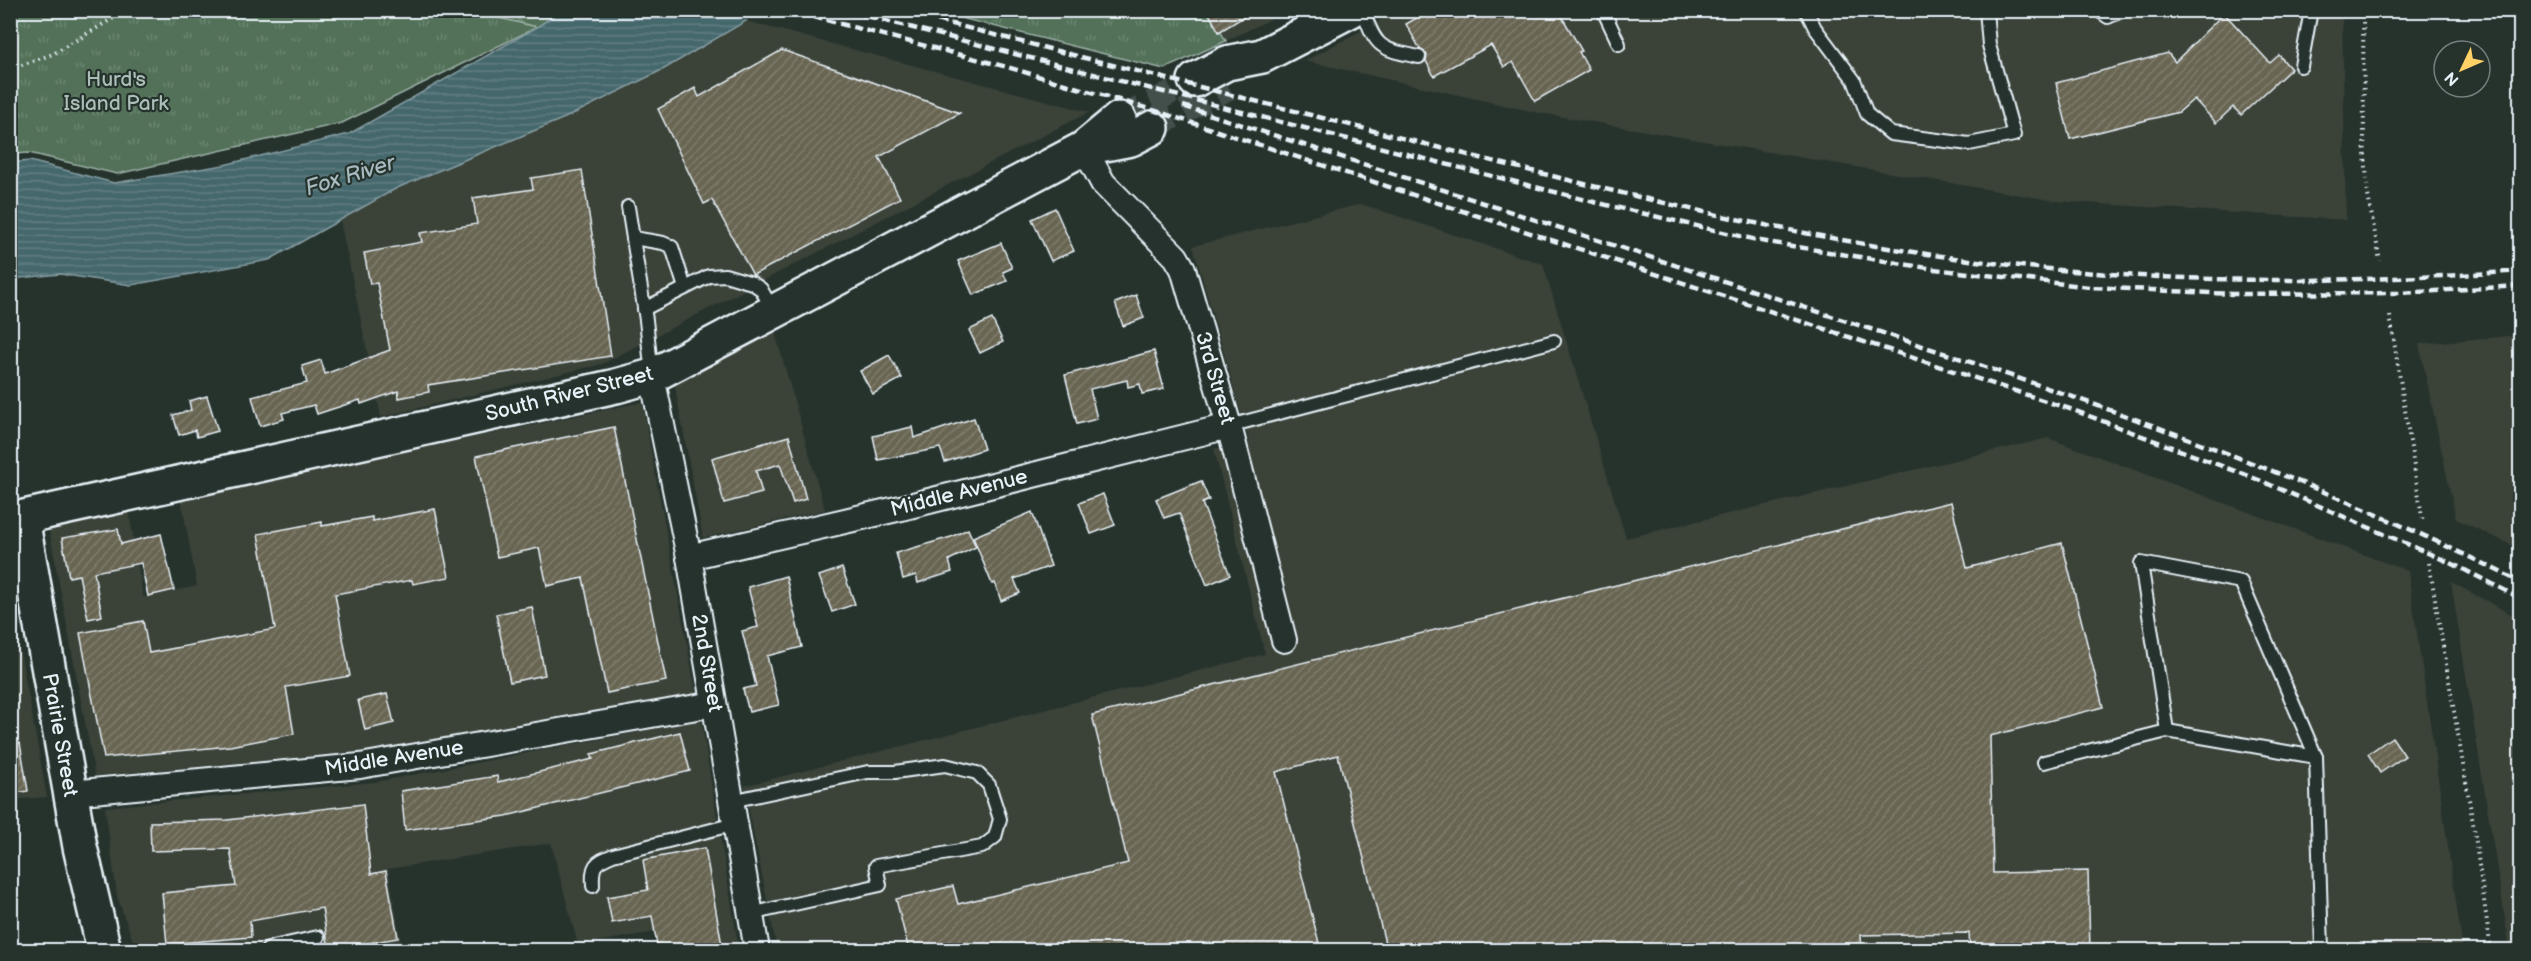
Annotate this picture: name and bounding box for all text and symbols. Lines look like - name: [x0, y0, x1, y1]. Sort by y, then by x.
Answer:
- north arrow: [2432, 39, 2492, 99]
- park label: Hurd's Island Park: [64, 67, 169, 116]
- text: N: [2441, 67, 2463, 89]
- water label: Fox River: [302, 149, 400, 202]
- street label: 3rd Street: [1190, 329, 1240, 428]
- street label: South River Street: [483, 361, 656, 427]
- street label: Middle Avenue: [888, 464, 1030, 522]
- street label: 2nd Street: [686, 612, 728, 715]
- street label: Prairie Street: [37, 671, 83, 799]
- street label: Middle Avenue: [323, 735, 465, 781]

